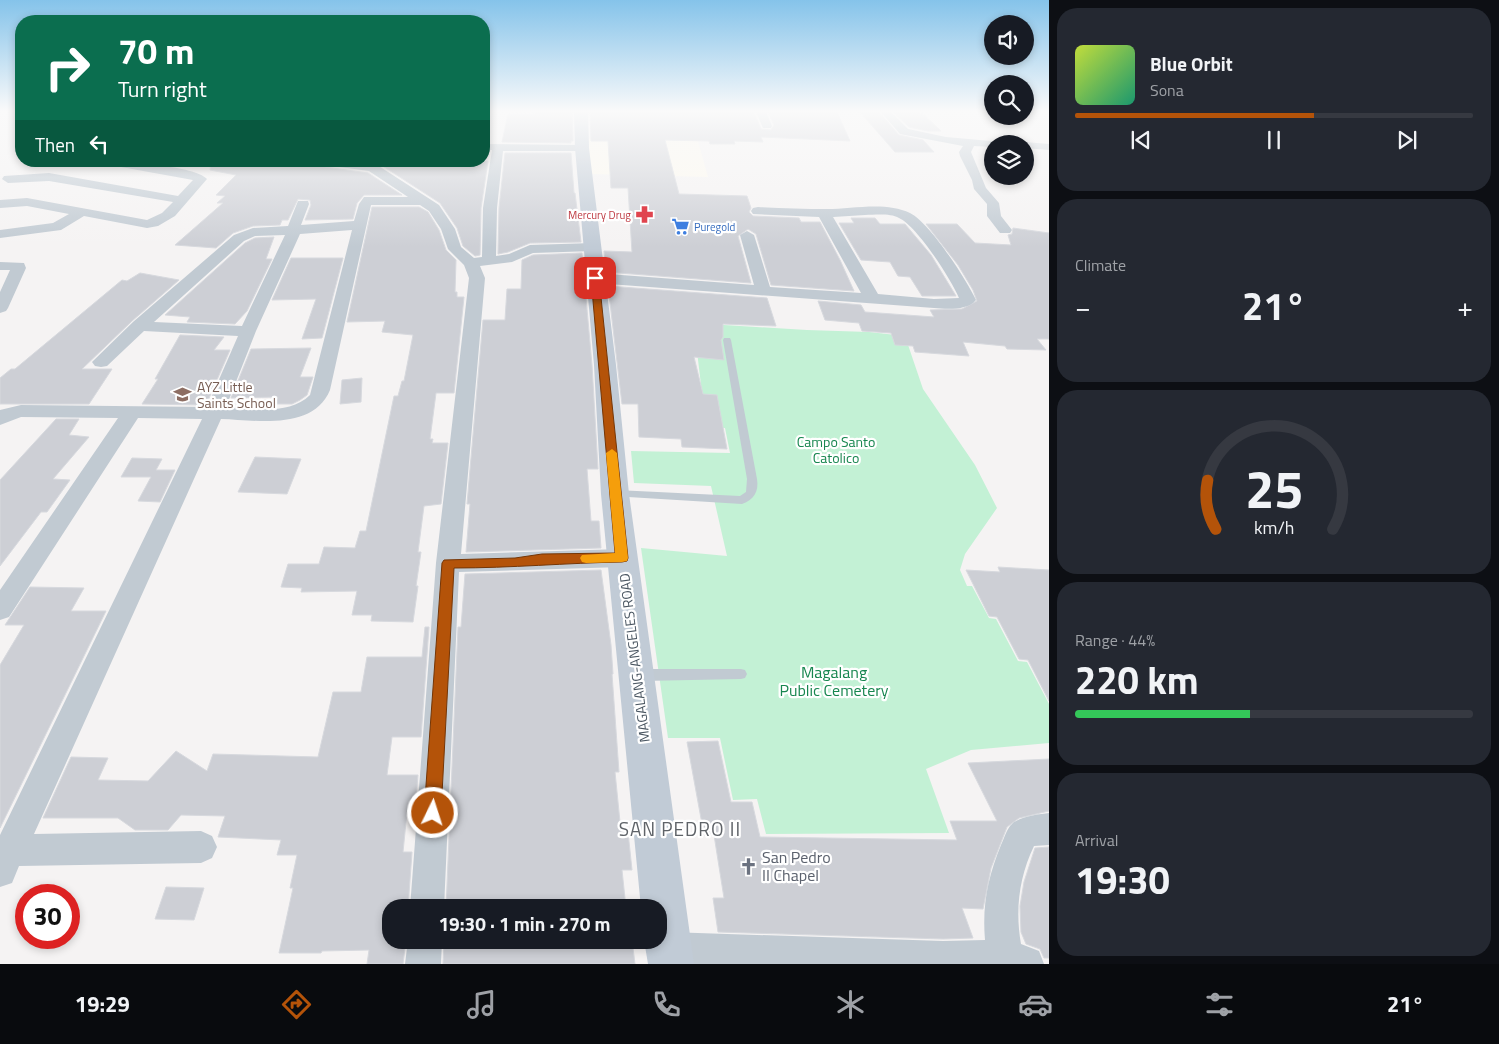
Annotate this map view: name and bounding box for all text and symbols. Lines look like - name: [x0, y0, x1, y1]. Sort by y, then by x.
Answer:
- map controls: [984, 15, 1034, 185]
- button: sound: [984, 15, 1034, 65]
- text: 70 m: [118, 24, 194, 78]
- icon: right: [35, 35, 100, 100]
- text: Blue Orbit: [1150, 49, 1233, 78]
- text: Turn right: [118, 72, 207, 106]
- button: search: [984, 75, 1034, 125]
- text: Sona: [1150, 78, 1184, 102]
- icon: previous: [1127, 126, 1155, 154]
- icon: pause: [1260, 126, 1288, 154]
- icon: next: [1393, 126, 1421, 154]
- text: Then: [35, 130, 75, 159]
- icon: left: [85, 130, 113, 158]
- button: layers: [984, 135, 1034, 185]
- pharmacy icon: Mercury Drug: [635, 205, 655, 225]
- place label: Mercury Drug: [568, 207, 631, 223]
- supermarket icon: Puregold: [670, 217, 690, 237]
- place label: Puregold: [694, 219, 736, 235]
- text: Climate: [1075, 253, 1126, 277]
- pin: [574, 257, 616, 299]
- icon: arrive: [581, 264, 609, 292]
- text: 21°: [1242, 277, 1306, 335]
- text: −: [1075, 285, 1091, 328]
- text: +: [1457, 285, 1473, 328]
- place label: AYZ Little Saints School: [197, 376, 276, 413]
- school or university icon: AYZ Little Saints School: [173, 384, 193, 404]
- park label: Campo Santo Catolico: [797, 431, 875, 468]
- text: 25: [1245, 449, 1303, 528]
- text: km/h: [1254, 514, 1294, 541]
- street label: MAGALANG-ANGELES ROAD: [613, 572, 655, 744]
- text: Range · 44%: [1075, 628, 1155, 652]
- text: 220 km: [1075, 651, 1199, 709]
- park label: Magalang Public Cemetery: [779, 660, 889, 702]
- position arrow: [406, 786, 458, 838]
- district label: SAN PEDRO II: [619, 814, 741, 843]
- text: Arrival: [1075, 828, 1118, 852]
- place label: San Pedro II Chapel: [762, 845, 831, 887]
- text: 19:30: [1075, 851, 1170, 909]
- church icon: San Pedro II Chapel: [738, 856, 758, 876]
- speed limit sign: 30: [15, 884, 80, 949]
- text: 19:30 · 1 min · 270 m: [438, 909, 611, 938]
- text: 19:29: [75, 987, 130, 1021]
- icon: directions: [279, 987, 314, 1022]
- icon: music: [464, 987, 499, 1022]
- icon: phone: [649, 987, 684, 1022]
- icon: climate: [833, 987, 868, 1022]
- icon: car: [1018, 987, 1053, 1022]
- icon: filters: [1202, 987, 1237, 1022]
- text: 21°: [1387, 987, 1424, 1021]

